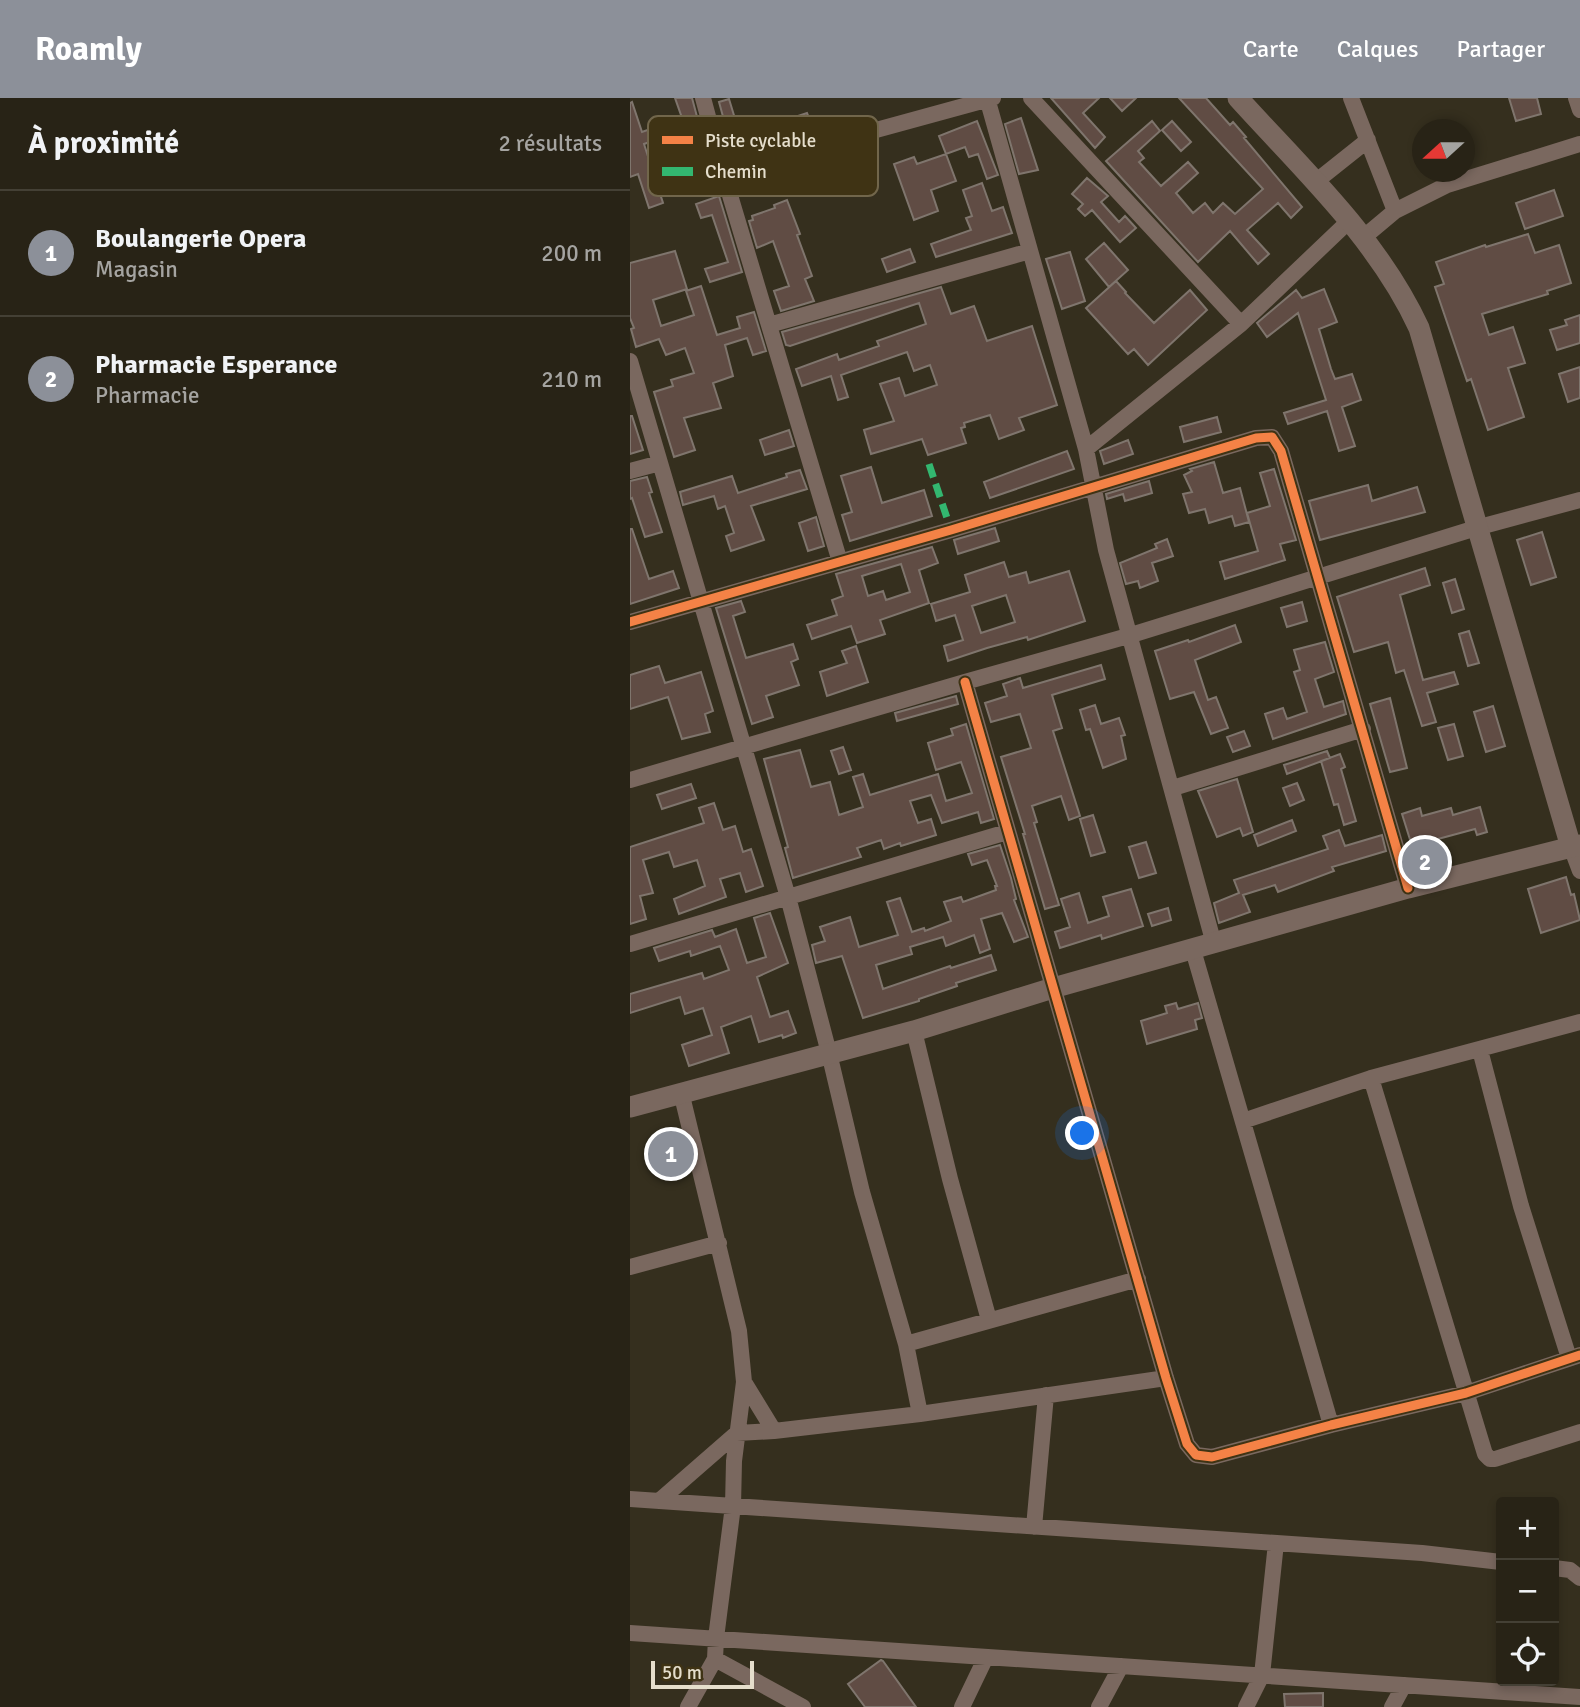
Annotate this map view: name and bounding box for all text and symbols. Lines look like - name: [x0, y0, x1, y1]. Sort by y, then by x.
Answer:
- text: Roamly: [35, 29, 142, 70]
- text: Carte: [1243, 34, 1299, 64]
- text: Calques: [1337, 34, 1418, 64]
- text: Partager: [1456, 34, 1545, 64]
- legend: [648, 116, 878, 196]
- north arrow: [1412, 119, 1475, 182]
- text: À proximité: [28, 125, 179, 162]
- text: 2 résultats: [498, 129, 602, 158]
- text: Piste cyclable: [705, 129, 816, 153]
- text: Chemin: [705, 160, 767, 184]
- text: Boulangerie Opera: [95, 223, 306, 255]
- text: 1: [45, 239, 57, 268]
- text: 200 m: [541, 239, 602, 268]
- text: Magasin: [95, 255, 178, 284]
- text: Pharmacie Esperance: [95, 349, 337, 381]
- text: 2: [45, 365, 57, 394]
- text: 210 m: [541, 365, 602, 394]
- text: Pharmacie: [95, 381, 199, 410]
- pin: 2: [1402, 836, 1448, 888]
- your location: [1065, 1116, 1099, 1150]
- pin: 1: [648, 1128, 694, 1180]
- map controls: [1496, 1497, 1559, 1686]
- button: +: [1496, 1497, 1559, 1560]
- button: −: [1496, 1560, 1559, 1623]
- button: locate: [1496, 1623, 1559, 1686]
- scale bar: [651, 1658, 754, 1690]
- text: 50 m: [662, 1661, 702, 1685]

